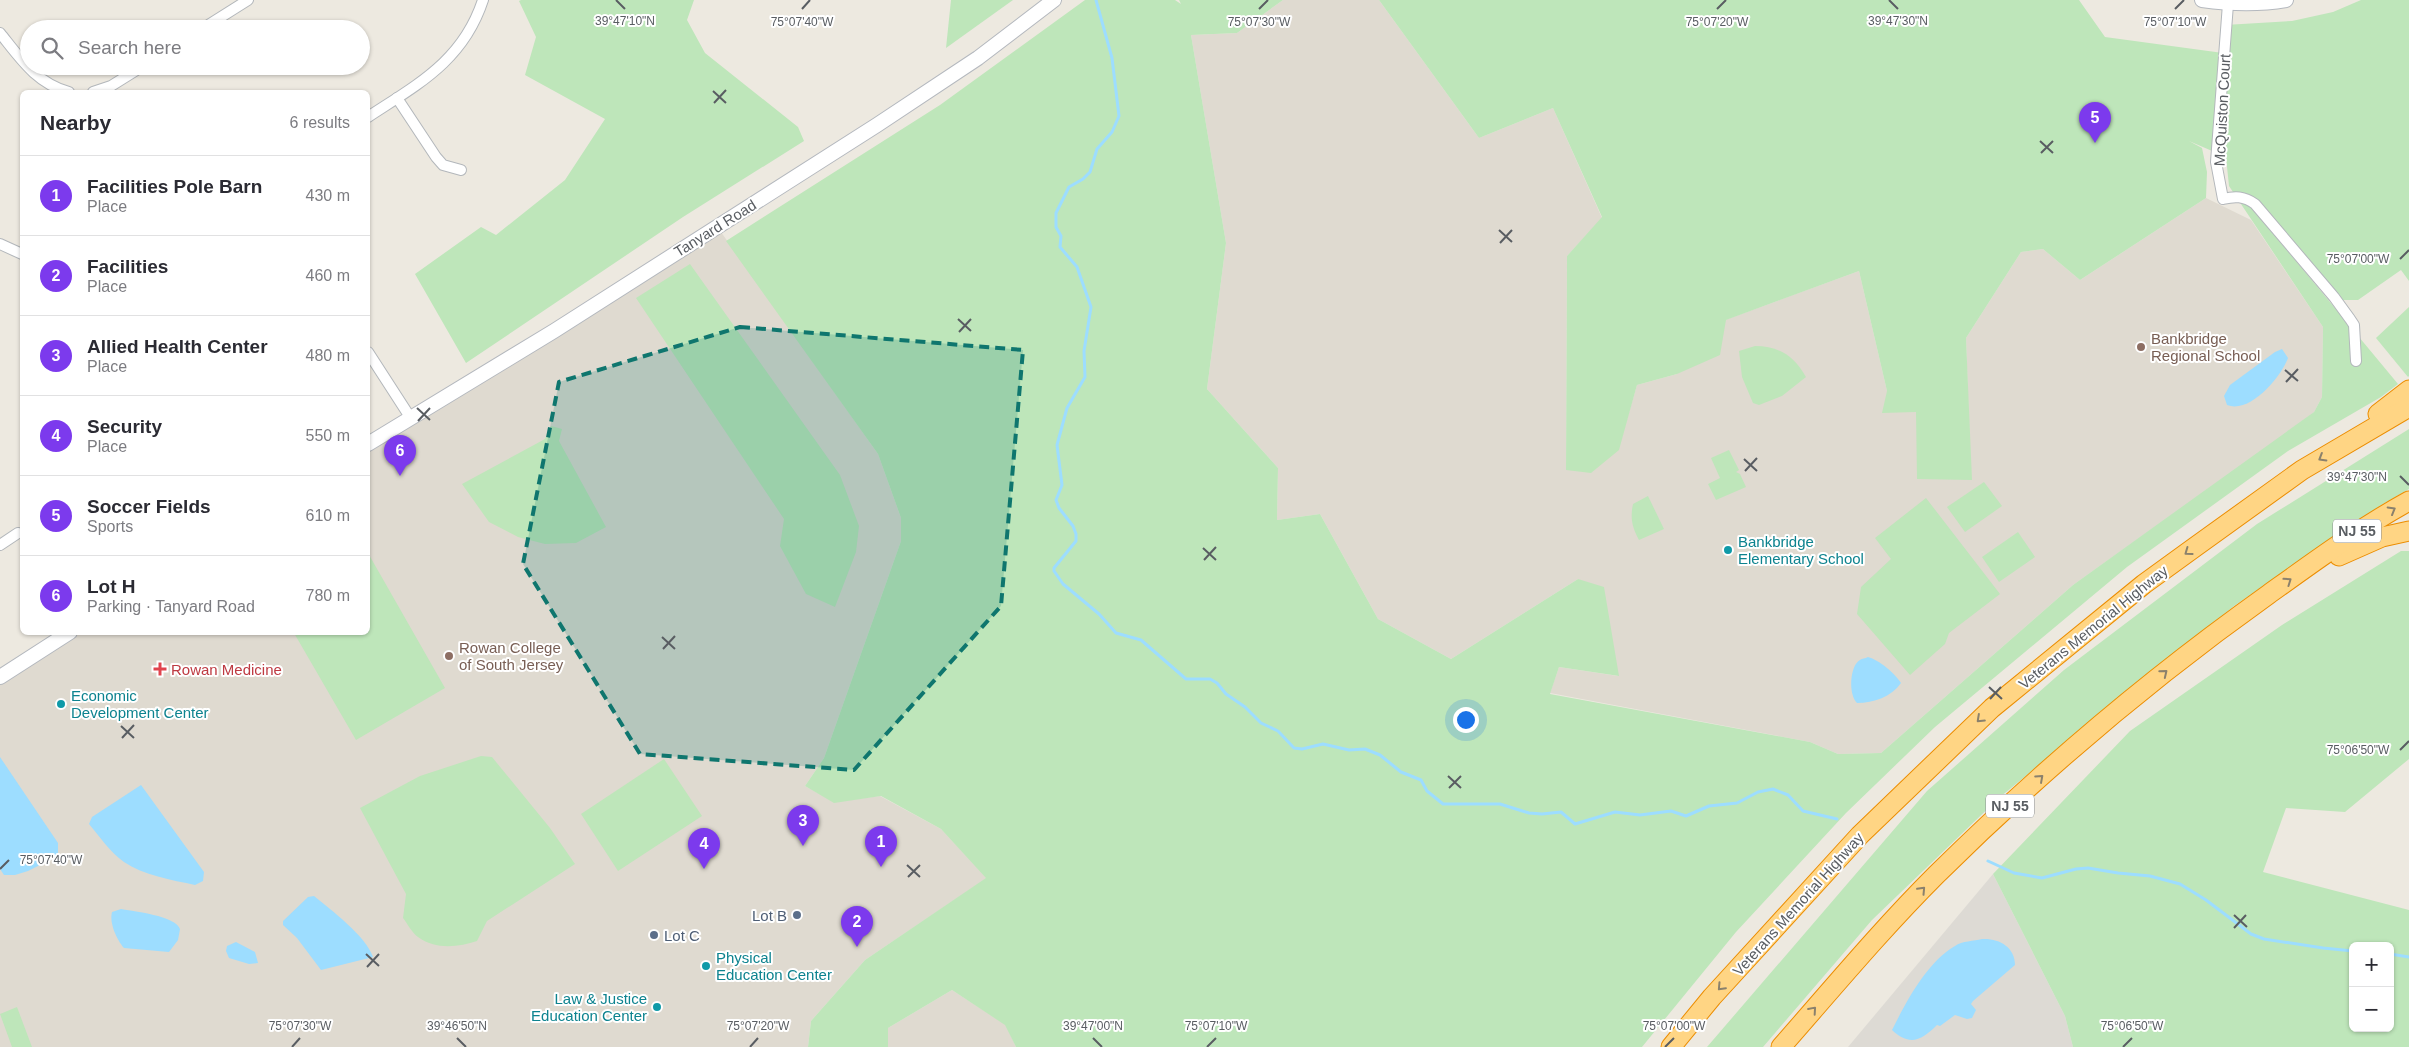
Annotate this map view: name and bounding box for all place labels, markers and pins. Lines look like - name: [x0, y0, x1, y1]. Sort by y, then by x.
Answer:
- pin: 5: [2079, 102, 2111, 143]
- place label: Bankbridge Regional School: [2151, 330, 2260, 364]
- marker: Bankbridge Regional School: [2135, 341, 2147, 353]
- pin: 6: [384, 435, 416, 476]
- place label: Bankbridge Elementary School: [1738, 533, 1864, 567]
- marker: Bankbridge Elementary School: [1722, 544, 1734, 556]
- place label: Rowan College of South Jersey: [459, 639, 564, 673]
- marker: Rowan College of South Jersey: [443, 650, 455, 662]
- place label: Rowan Medicine: [171, 661, 282, 678]
- marker: Rowan Medicine: [153, 662, 167, 676]
- place label: Economic Development Center: [71, 687, 209, 721]
- marker: Economic Development Center: [55, 698, 67, 710]
- pin: 3: [787, 805, 819, 846]
- pin: 1: [865, 826, 897, 867]
- pin: 4: [688, 828, 720, 869]
- pin: 2: [841, 906, 873, 947]
- place label: Lot B: [752, 907, 787, 924]
- marker: Lot B: [791, 909, 803, 921]
- place label: Lot C: [664, 927, 700, 944]
- marker: Lot C: [648, 929, 660, 941]
- place label: Physical Education Center: [716, 949, 832, 983]
- marker: Physical Education Center: [700, 960, 712, 972]
- place label: Law & Justice Education Center: [531, 990, 647, 1024]
- marker: Law & Justice Education Center: [651, 1001, 663, 1013]

